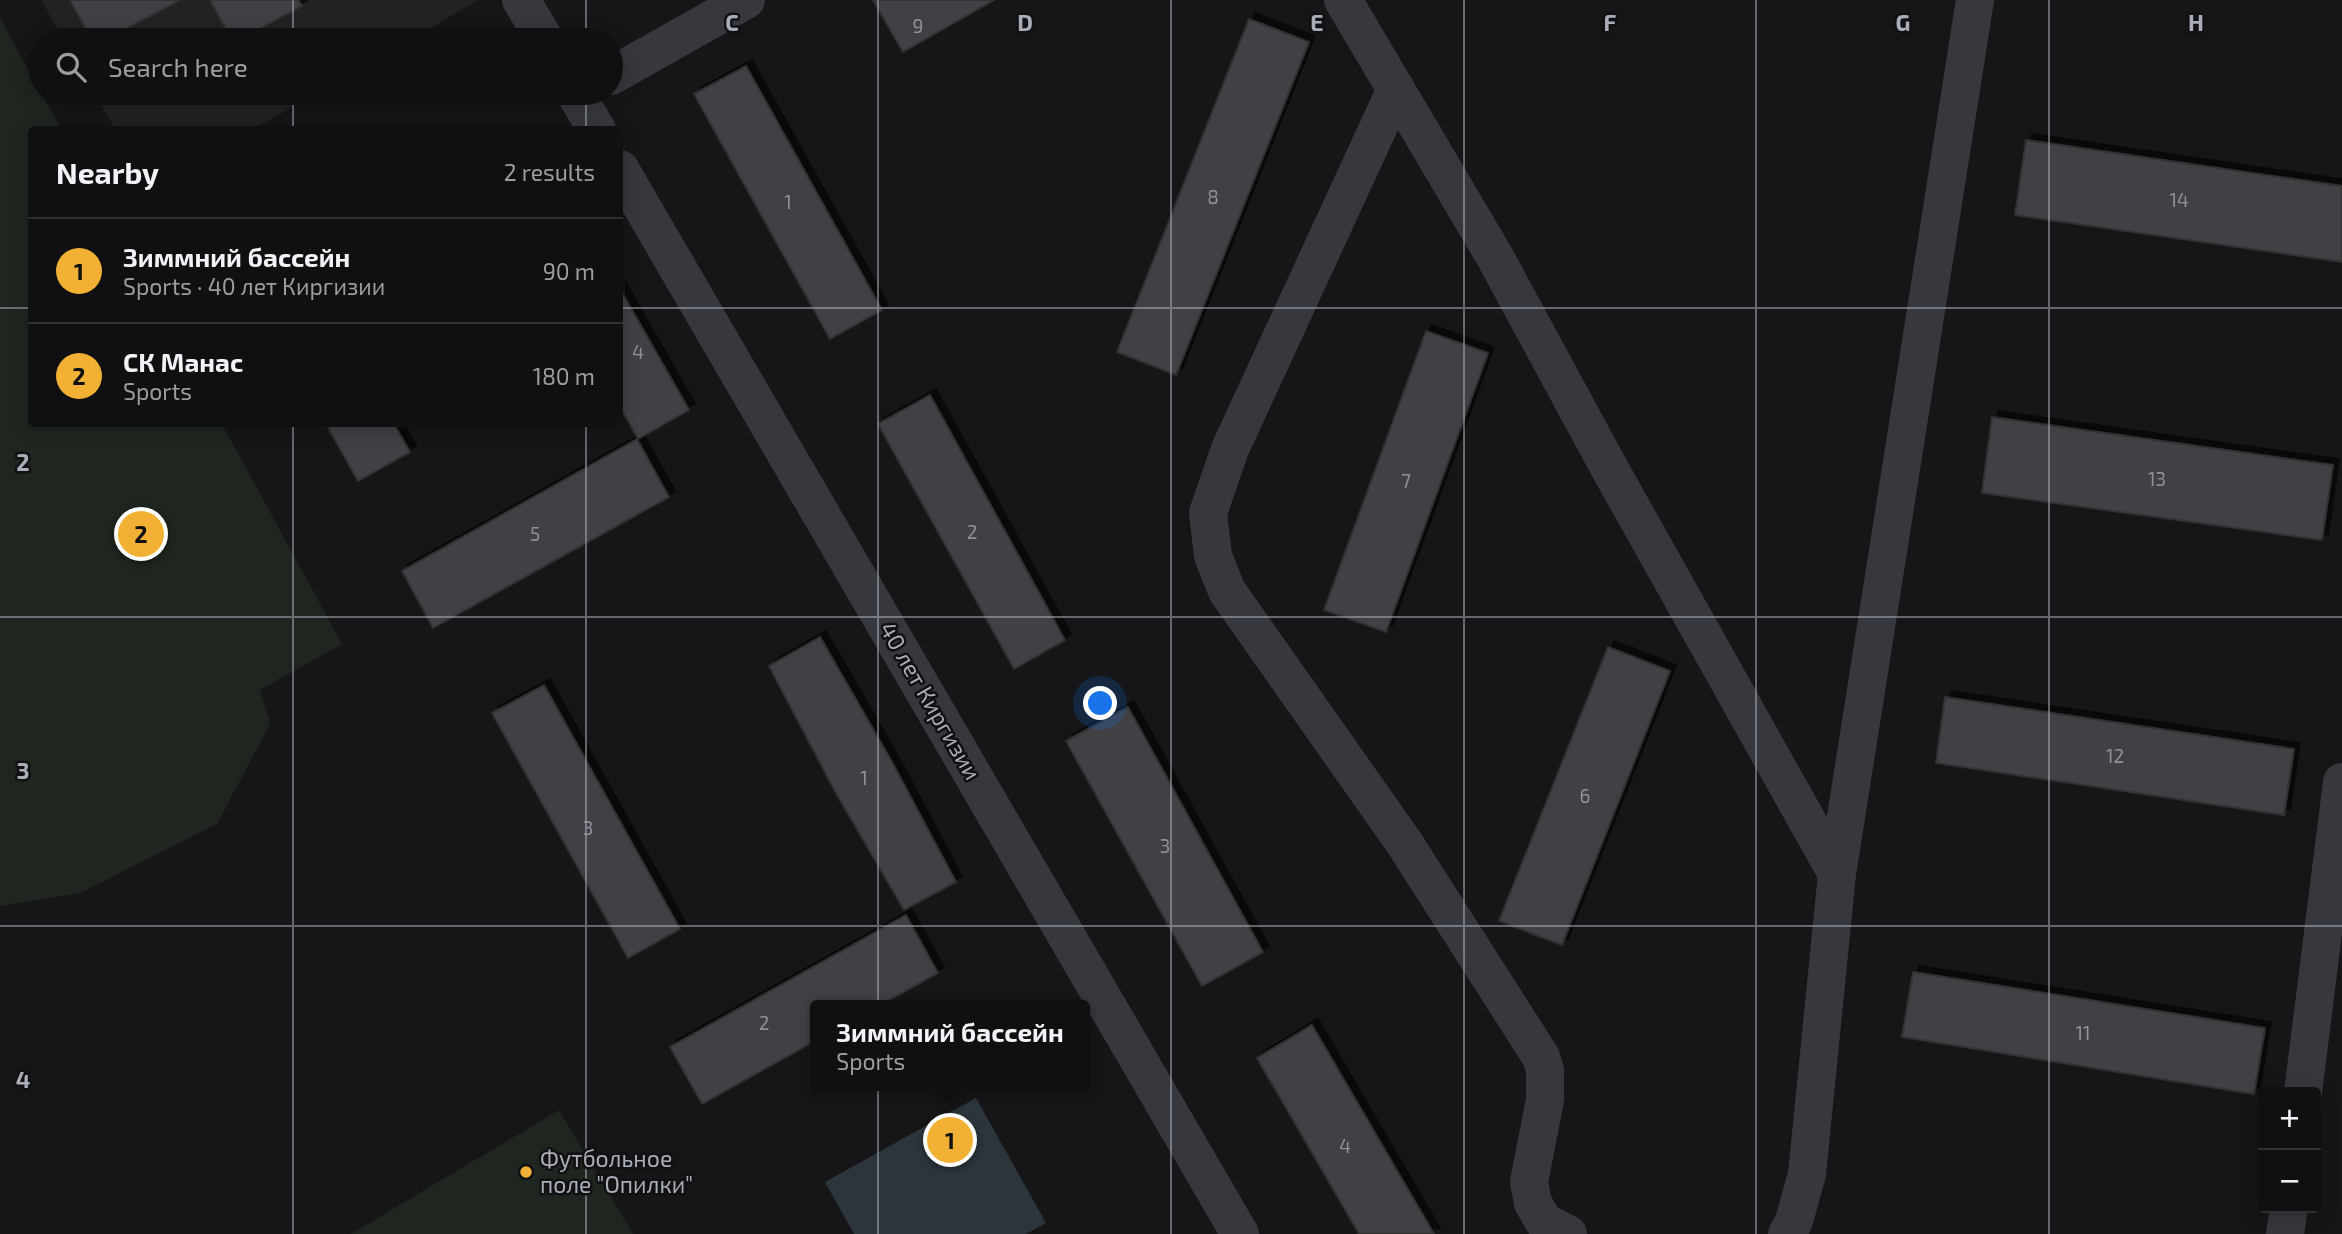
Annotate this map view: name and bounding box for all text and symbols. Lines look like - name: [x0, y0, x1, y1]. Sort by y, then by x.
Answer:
- text: C: [725, 8, 739, 36]
- text: D: [1017, 8, 1033, 36]
- text: E: [1310, 8, 1324, 36]
- text: F: [1604, 8, 1617, 36]
- text: G: [1896, 8, 1910, 36]
- text: H: [2188, 8, 2204, 36]
- house number: 9: [913, 14, 923, 37]
- search box: [28, 28, 623, 105]
- icon: search: [52, 48, 90, 86]
- text: Search here: [108, 51, 248, 82]
- text: Nearby: [56, 154, 159, 190]
- text: 2 results: [504, 158, 595, 186]
- house number: 8: [1207, 185, 1219, 208]
- house number: 14: [2169, 188, 2189, 211]
- house number: 1: [784, 190, 792, 213]
- text: Зиммний бассейн: [123, 241, 350, 272]
- text: 1: [74, 257, 84, 285]
- text: 90 m: [543, 257, 595, 285]
- text: Sports · 40 лет Киргизии: [123, 272, 385, 300]
- house number: 4: [632, 340, 644, 363]
- text: СК Манас: [123, 346, 243, 377]
- text: 2: [72, 362, 86, 390]
- text: 180 m: [533, 362, 595, 390]
- text: Sports: [123, 377, 192, 405]
- text: 2: [16, 448, 30, 476]
- house number: 13: [2148, 467, 2166, 490]
- house number: 7: [1401, 469, 1411, 492]
- pin: 2: [118, 508, 164, 560]
- house number: 2: [967, 520, 977, 543]
- house number: 5: [530, 522, 540, 545]
- street label: 40 лет Киргизии: [874, 617, 987, 784]
- your location: [1083, 686, 1117, 720]
- house number: 12: [2106, 744, 2124, 767]
- text: 3: [16, 756, 30, 784]
- house number: 1: [860, 766, 868, 789]
- house number: 6: [1580, 784, 1590, 807]
- house number: 3: [583, 816, 593, 839]
- house number: 3: [1160, 834, 1170, 857]
- popup: [810, 1000, 1090, 1091]
- house number: 2: [759, 1011, 769, 1034]
- text: Зиммний бассейн: [836, 1016, 1064, 1047]
- house number: 11: [2075, 1021, 2091, 1044]
- text: Sports: [836, 1047, 905, 1075]
- text: 4: [16, 1065, 30, 1093]
- map controls: [2258, 1087, 2321, 1213]
- button: +: [2258, 1087, 2321, 1150]
- pin: 1: [927, 1114, 973, 1166]
- house number: 4: [1339, 1134, 1351, 1157]
- place label: Футбольное поле "Опилки": [540, 1144, 693, 1198]
- button: −: [2258, 1150, 2321, 1213]
- marker: Футбольное поле "Опилки": [518, 1164, 534, 1180]

